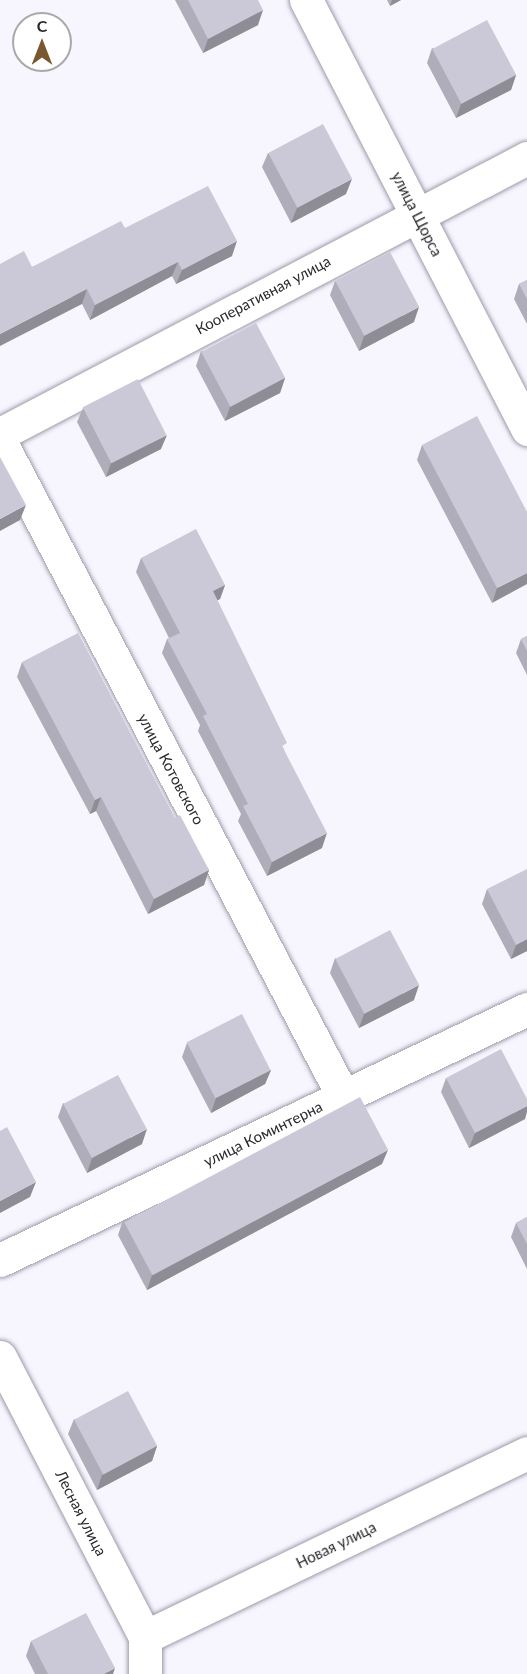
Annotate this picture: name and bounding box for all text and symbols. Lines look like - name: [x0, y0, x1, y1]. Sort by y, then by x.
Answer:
- north arrow: [12, 12, 72, 72]
- text: С: [37, 16, 47, 35]
- street label: улица Щорса: [388, 169, 446, 259]
- street label: Кооперативная улица: [192, 252, 334, 338]
- street label: улица Котовского: [134, 710, 208, 828]
- street label: улица Коминтерна: [201, 1097, 325, 1171]
- street label: Лесная улица: [52, 1467, 110, 1559]
- street label: Новая улица: [293, 1518, 379, 1572]

